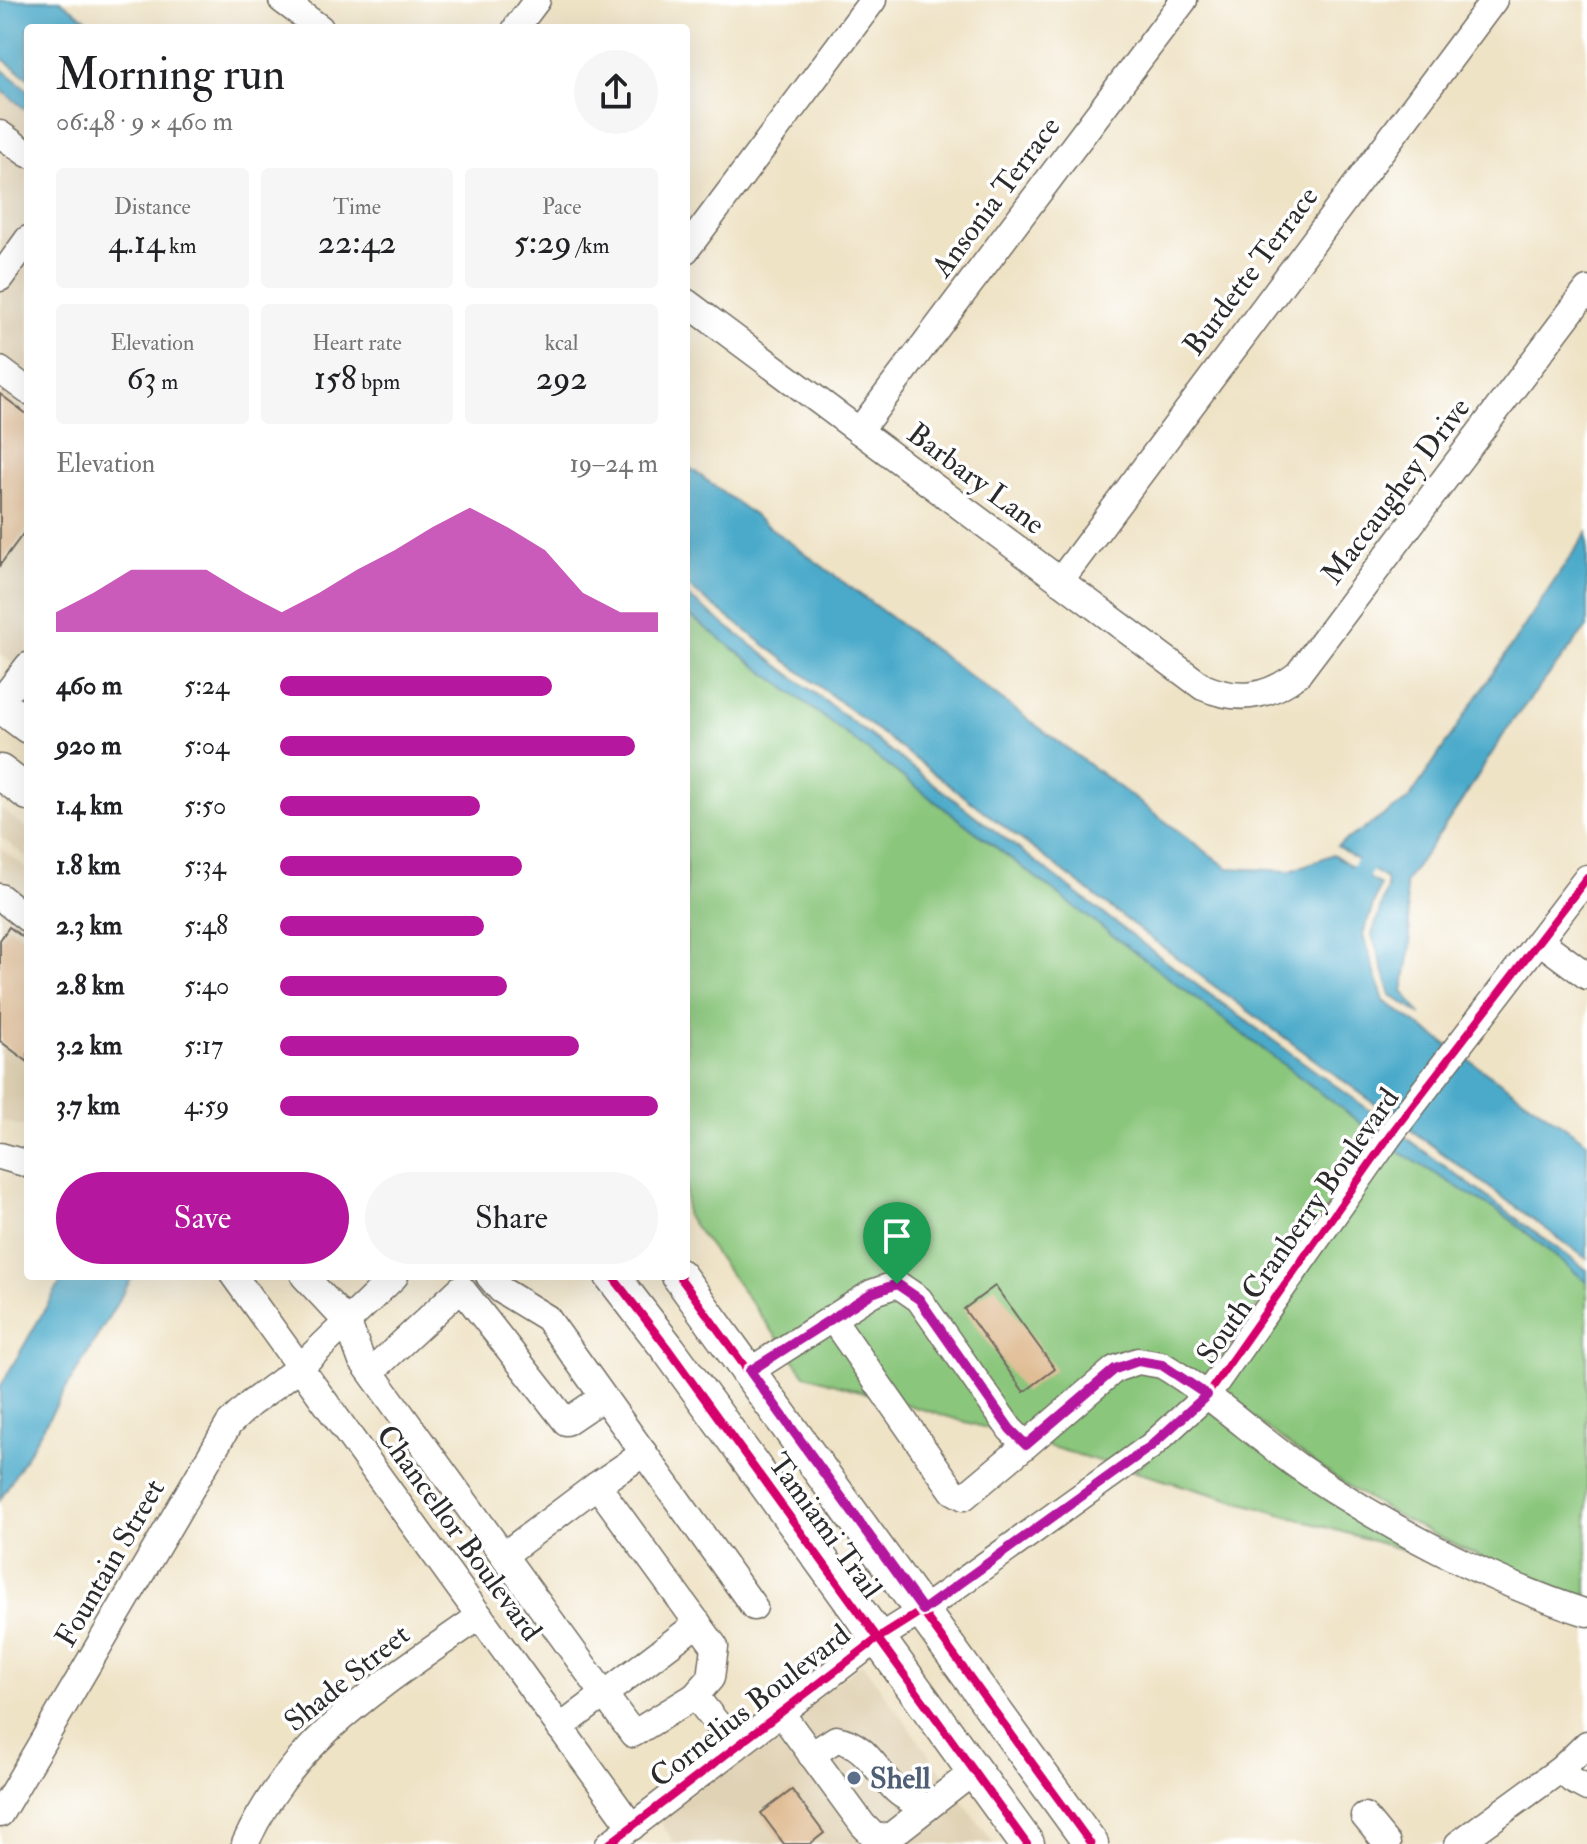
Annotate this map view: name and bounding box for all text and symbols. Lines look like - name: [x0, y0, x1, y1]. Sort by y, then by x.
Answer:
- text: Morning run: [56, 48, 285, 103]
- button: share: [574, 50, 658, 134]
- text: 06:48 · 9 × 460 m: [56, 106, 233, 138]
- street label: Ansonia Terrace: [923, 109, 1068, 285]
- street label: Burdette Terrace: [1175, 179, 1327, 363]
- text: Distance: [114, 193, 191, 221]
- text: Time: [333, 193, 381, 221]
- text: Pace: [542, 193, 581, 221]
- text: 4.14: [108, 221, 164, 264]
- text: 22:42: [318, 221, 396, 264]
- text: 5:29: [514, 221, 572, 264]
- text: km: [164, 232, 196, 260]
- text: /km: [572, 232, 610, 260]
- text: Elevation: [110, 329, 194, 357]
- text: Heart rate: [312, 329, 402, 357]
- text: kcal: [545, 329, 579, 357]
- text: 63: [126, 357, 157, 400]
- text: 158: [314, 357, 357, 400]
- text: 292: [536, 357, 588, 400]
- text: m: [157, 368, 178, 396]
- text: bpm: [357, 368, 400, 396]
- street label: Maccaughey Drive: [1314, 390, 1478, 592]
- street label: Barbary Lane: [900, 415, 1052, 543]
- text: Elevation: [56, 448, 155, 480]
- text: 19–24 m: [570, 448, 658, 480]
- text: 460 m: [56, 670, 122, 702]
- text: 5:24: [184, 670, 229, 702]
- text: 920 m: [56, 730, 121, 762]
- text: 5:04: [184, 730, 229, 762]
- text: 1.4 km: [56, 790, 123, 822]
- text: 5:50: [184, 790, 226, 822]
- text: 1.8 km: [56, 850, 121, 882]
- text: 5:34: [184, 850, 226, 882]
- text: 2.3 km: [56, 910, 122, 942]
- text: 5:48: [184, 910, 228, 942]
- text: 2.8 km: [56, 970, 124, 1002]
- text: 5:40: [184, 970, 229, 1002]
- text: 3.2 km: [56, 1030, 122, 1062]
- text: 5:17: [184, 1030, 223, 1062]
- street label: South Cranberry Boulevard: [1189, 1081, 1408, 1371]
- text: 3.7 km: [56, 1090, 120, 1122]
- text: 4:59: [184, 1090, 229, 1122]
- button: Save: [56, 1172, 349, 1264]
- button: Share: [365, 1172, 658, 1264]
- pin: [863, 1202, 931, 1284]
- icon: arrive: [875, 1214, 919, 1258]
- street label: Chancellor Boulevard: [368, 1418, 550, 1648]
- street label: Tamiami Trail: [760, 1446, 890, 1606]
- street label: Fountain Street: [47, 1472, 173, 1653]
- street label: Shade Street: [277, 1616, 417, 1740]
- street label: Cornelius Boulevard: [643, 1616, 858, 1796]
- place label: Shell: [870, 1760, 931, 1797]
- marker: Shell: [845, 1769, 863, 1787]

